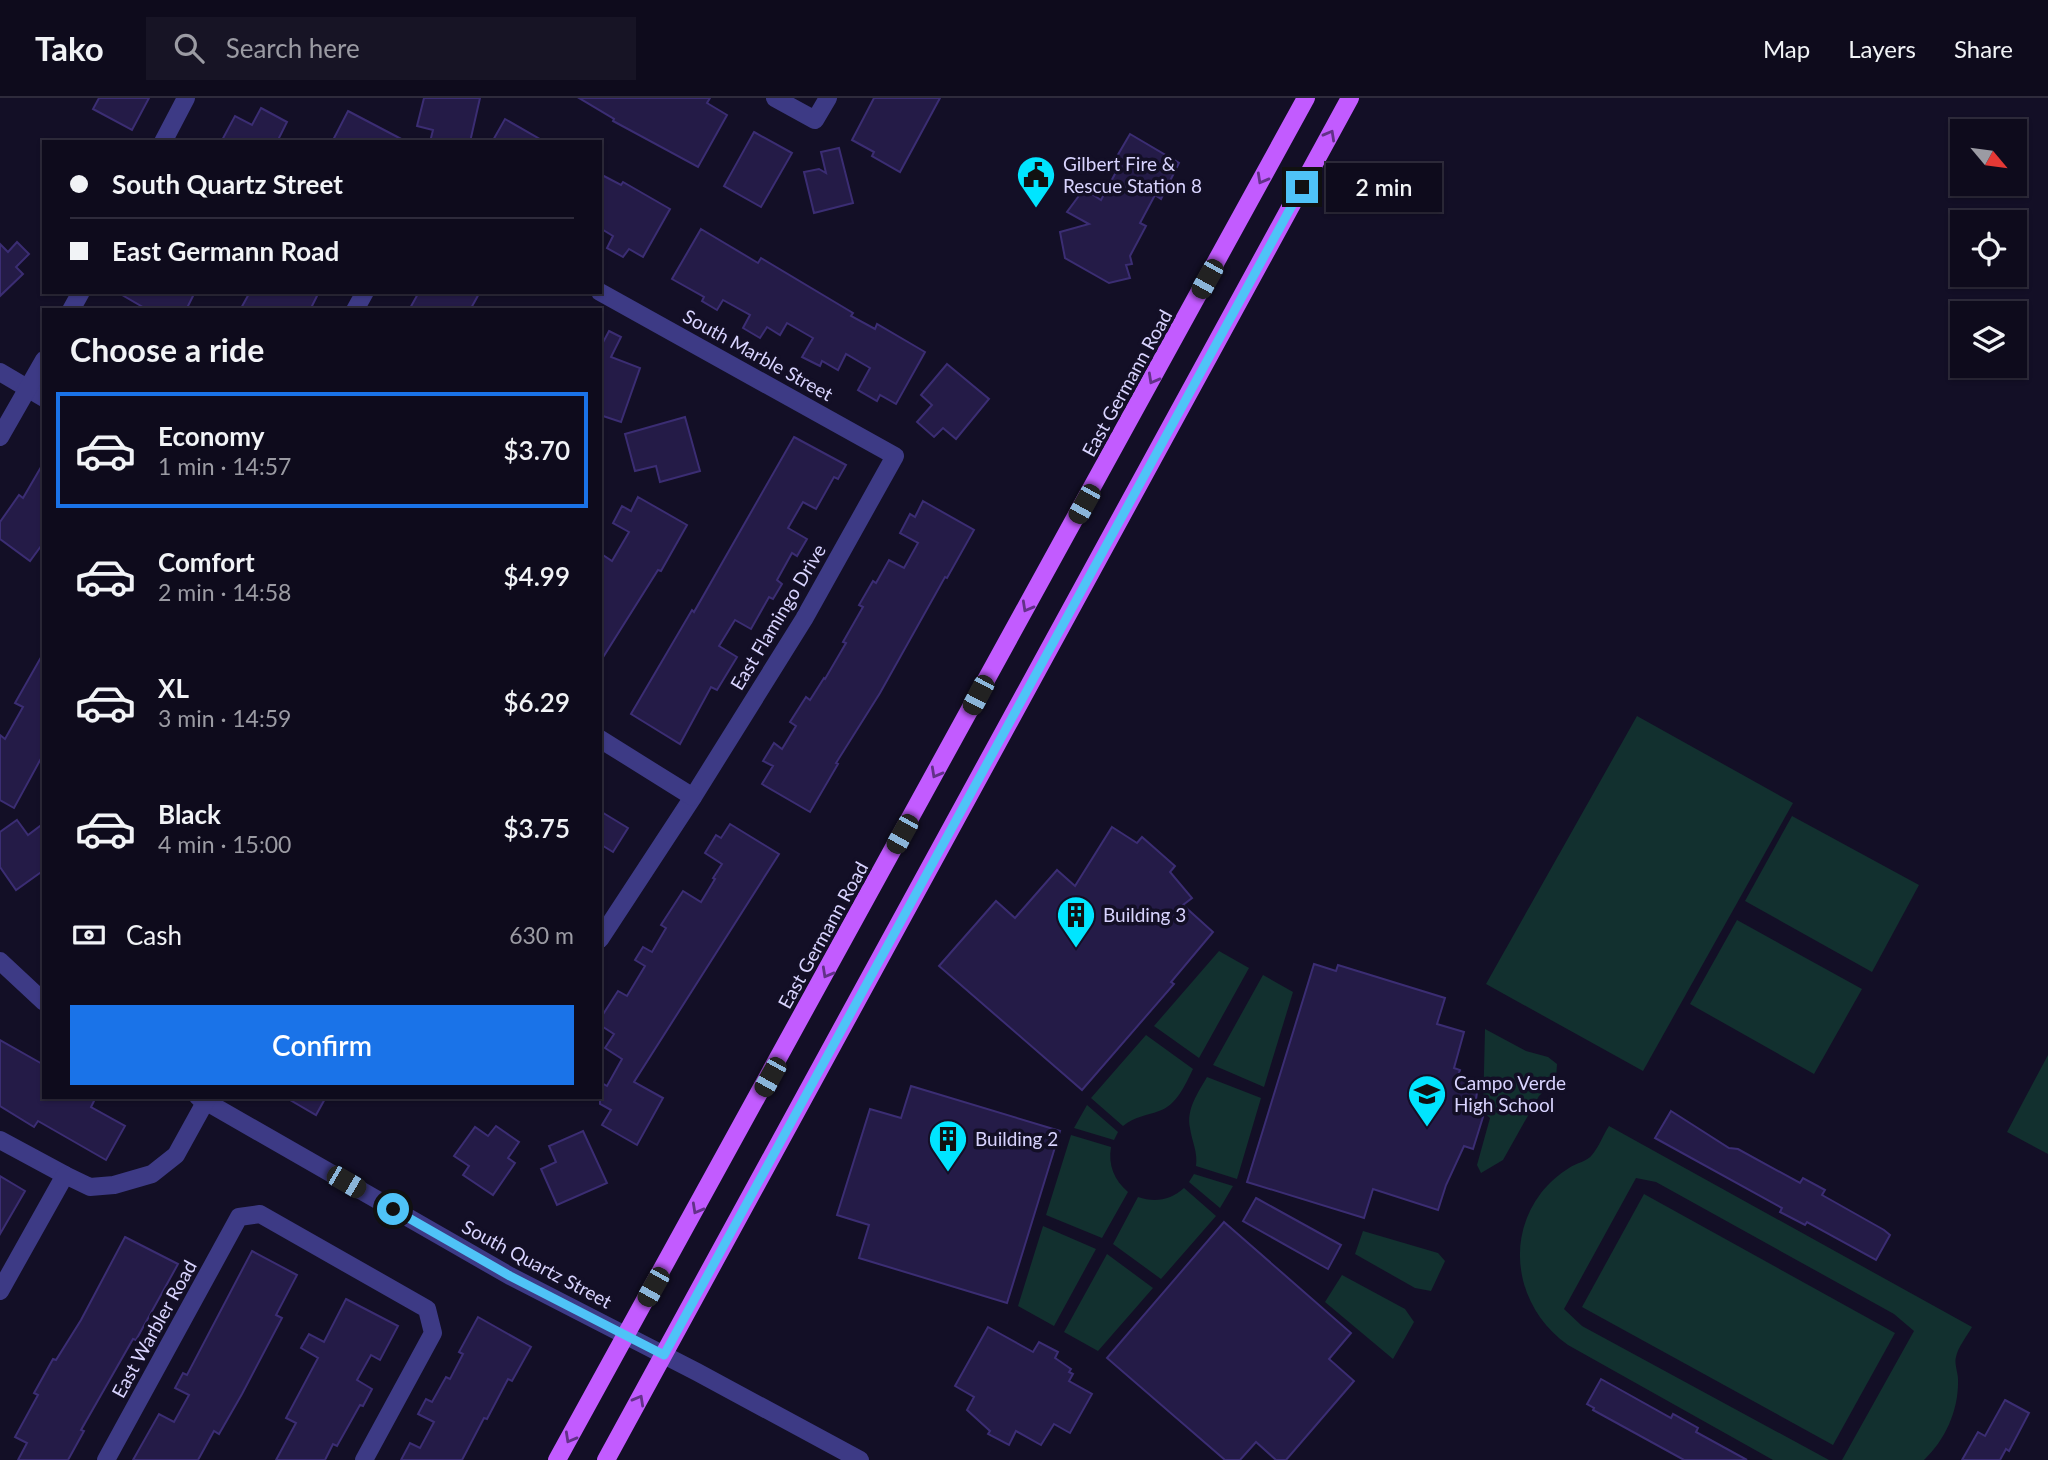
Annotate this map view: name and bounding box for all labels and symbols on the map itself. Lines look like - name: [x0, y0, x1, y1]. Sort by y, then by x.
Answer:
- north arrow: [1950, 119, 2026, 196]
- one-way arrow: [1322, 130, 1335, 142]
- place label: Gilbert Fire & Rescue Station 8: [1063, 152, 1202, 197]
- public building icon: Gilbert Fire & Rescue Station 8: [1015, 154, 1057, 209]
- callout: 2 min: [1326, 162, 1442, 212]
- route end: [1286, 171, 1318, 203]
- one-way arrow: [1257, 172, 1270, 185]
- car: [1188, 256, 1227, 302]
- street label: South Marble Street: [679, 304, 837, 405]
- street label: East Germann Road: [1077, 305, 1176, 460]
- one-way arrow: [1147, 372, 1161, 384]
- car: [1065, 481, 1104, 527]
- street label: East Flamingo Drive: [725, 540, 830, 694]
- one-way arrow: [1022, 600, 1035, 612]
- car: [959, 672, 998, 718]
- one-way arrow: [931, 766, 944, 779]
- car: [883, 811, 922, 857]
- street label: East Germann Road: [773, 857, 872, 1012]
- building icon: Building 3: [1055, 894, 1097, 949]
- place label: Building 3: [1103, 903, 1186, 926]
- one-way arrow: [822, 966, 835, 978]
- car: [751, 1054, 790, 1100]
- place label: Campo Verde High School: [1454, 1071, 1566, 1116]
- school or university icon: Campo Verde High School: [1406, 1073, 1448, 1128]
- building icon: Building 2: [927, 1118, 969, 1173]
- place label: Building 2: [975, 1127, 1058, 1150]
- car: [323, 1162, 370, 1202]
- route start: [377, 1193, 409, 1225]
- one-way arrow: [692, 1202, 705, 1214]
- street label: South Quartz Street: [458, 1214, 616, 1313]
- street label: East Warbler Road: [106, 1256, 201, 1402]
- car: [634, 1264, 673, 1310]
- one-way arrow: [631, 1395, 644, 1408]
- one-way arrow: [565, 1431, 578, 1443]

